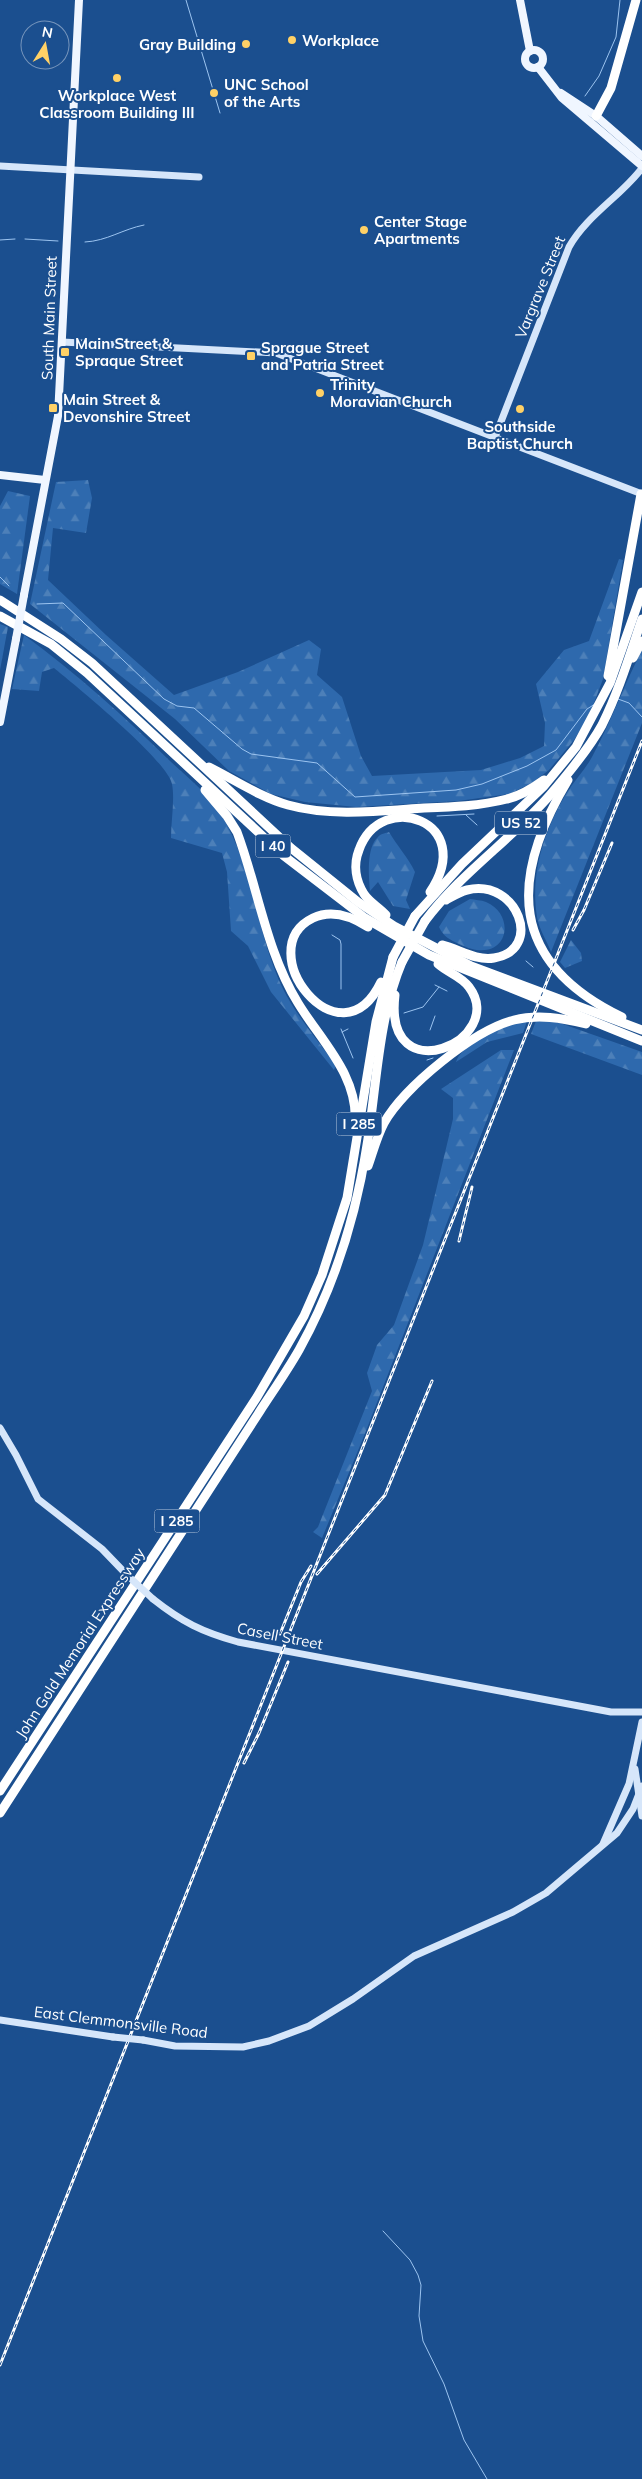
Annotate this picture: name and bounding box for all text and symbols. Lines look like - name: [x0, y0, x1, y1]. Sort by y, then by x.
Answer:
- north arrow: [20, 20, 70, 70]
- text: N: [41, 22, 54, 42]
- place label: Workplace: [302, 31, 379, 50]
- marker: Workplace: [286, 34, 298, 46]
- place label: Gray Building: [139, 35, 236, 54]
- marker: Gray Building: [240, 38, 252, 50]
- marker: Workplace West Classroom Building III: [111, 72, 123, 84]
- place label: UNC School of the Arts: [224, 75, 309, 111]
- place label: Workplace West Classroom Building III: [39, 86, 195, 122]
- marker: UNC School of the Arts: [208, 87, 220, 99]
- place label: Center Stage Apartments: [374, 212, 467, 248]
- marker: Center Stage Apartments: [358, 224, 370, 236]
- street label: Vargrave Street: [511, 233, 569, 341]
- street label: South Main Street: [37, 256, 61, 380]
- place label: Main Street & Spraque Street: [75, 334, 183, 370]
- place label: Sprague Street and Patria Street: [261, 338, 384, 374]
- marker: Main Street & Spraque Street: [59, 346, 71, 358]
- marker: Sprague Street and Patria Street: [245, 350, 257, 362]
- place label: Trinity Moravian Church: [330, 375, 452, 411]
- marker: Trinity Moravian Church: [314, 387, 326, 399]
- place label: Main Street & Devonshire Street: [63, 390, 191, 426]
- marker: Main Street & Devonshire Street: [47, 402, 59, 414]
- marker: Southside Baptist Church: [514, 403, 526, 415]
- place label: Southside Baptist Church: [467, 417, 573, 453]
- road number: US 52: [495, 811, 547, 834]
- road number: I 40: [256, 834, 290, 858]
- road number: I 285: [336, 1112, 382, 1136]
- road number: I 285: [154, 1510, 200, 1532]
- street label: John Gold Memorial Expressway: [11, 1544, 149, 1742]
- street label: Casell Street: [235, 1618, 325, 1654]
- street label: East Clemmonsville Road: [33, 2002, 209, 2042]

